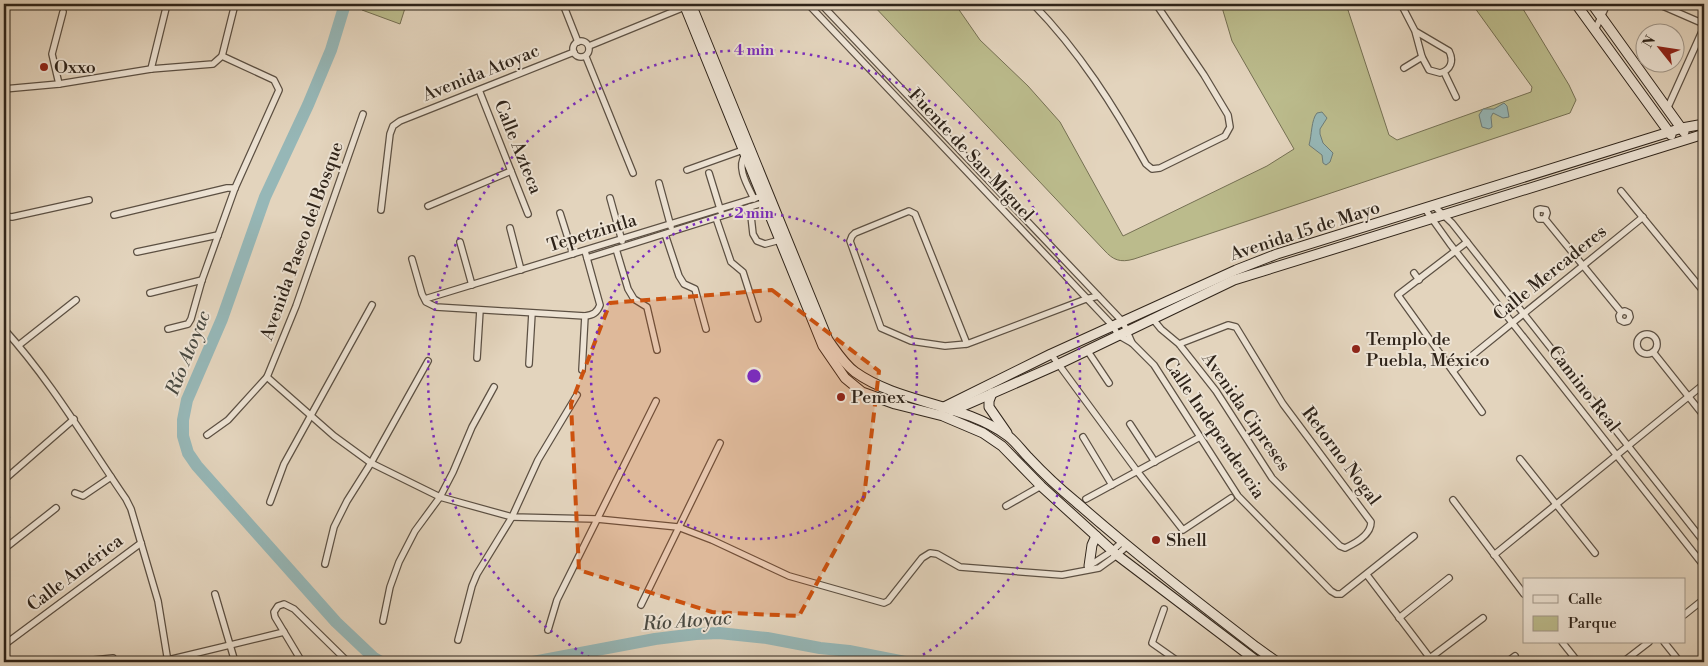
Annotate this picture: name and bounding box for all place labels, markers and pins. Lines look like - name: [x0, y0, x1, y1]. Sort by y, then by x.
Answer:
- place label: Oxxo: [54, 56, 96, 79]
- marker: Oxxo: [38, 61, 50, 73]
- place label: Templo de Puebla, México: [1366, 328, 1490, 372]
- marker: Templo de Puebla, México: [1350, 343, 1362, 355]
- centre of rings: [745, 367, 763, 385]
- place label: Pemex: [851, 386, 906, 409]
- marker: Pemex: [835, 391, 847, 403]
- place label: Shell: [1166, 529, 1207, 552]
- marker: Shell: [1150, 534, 1162, 546]

